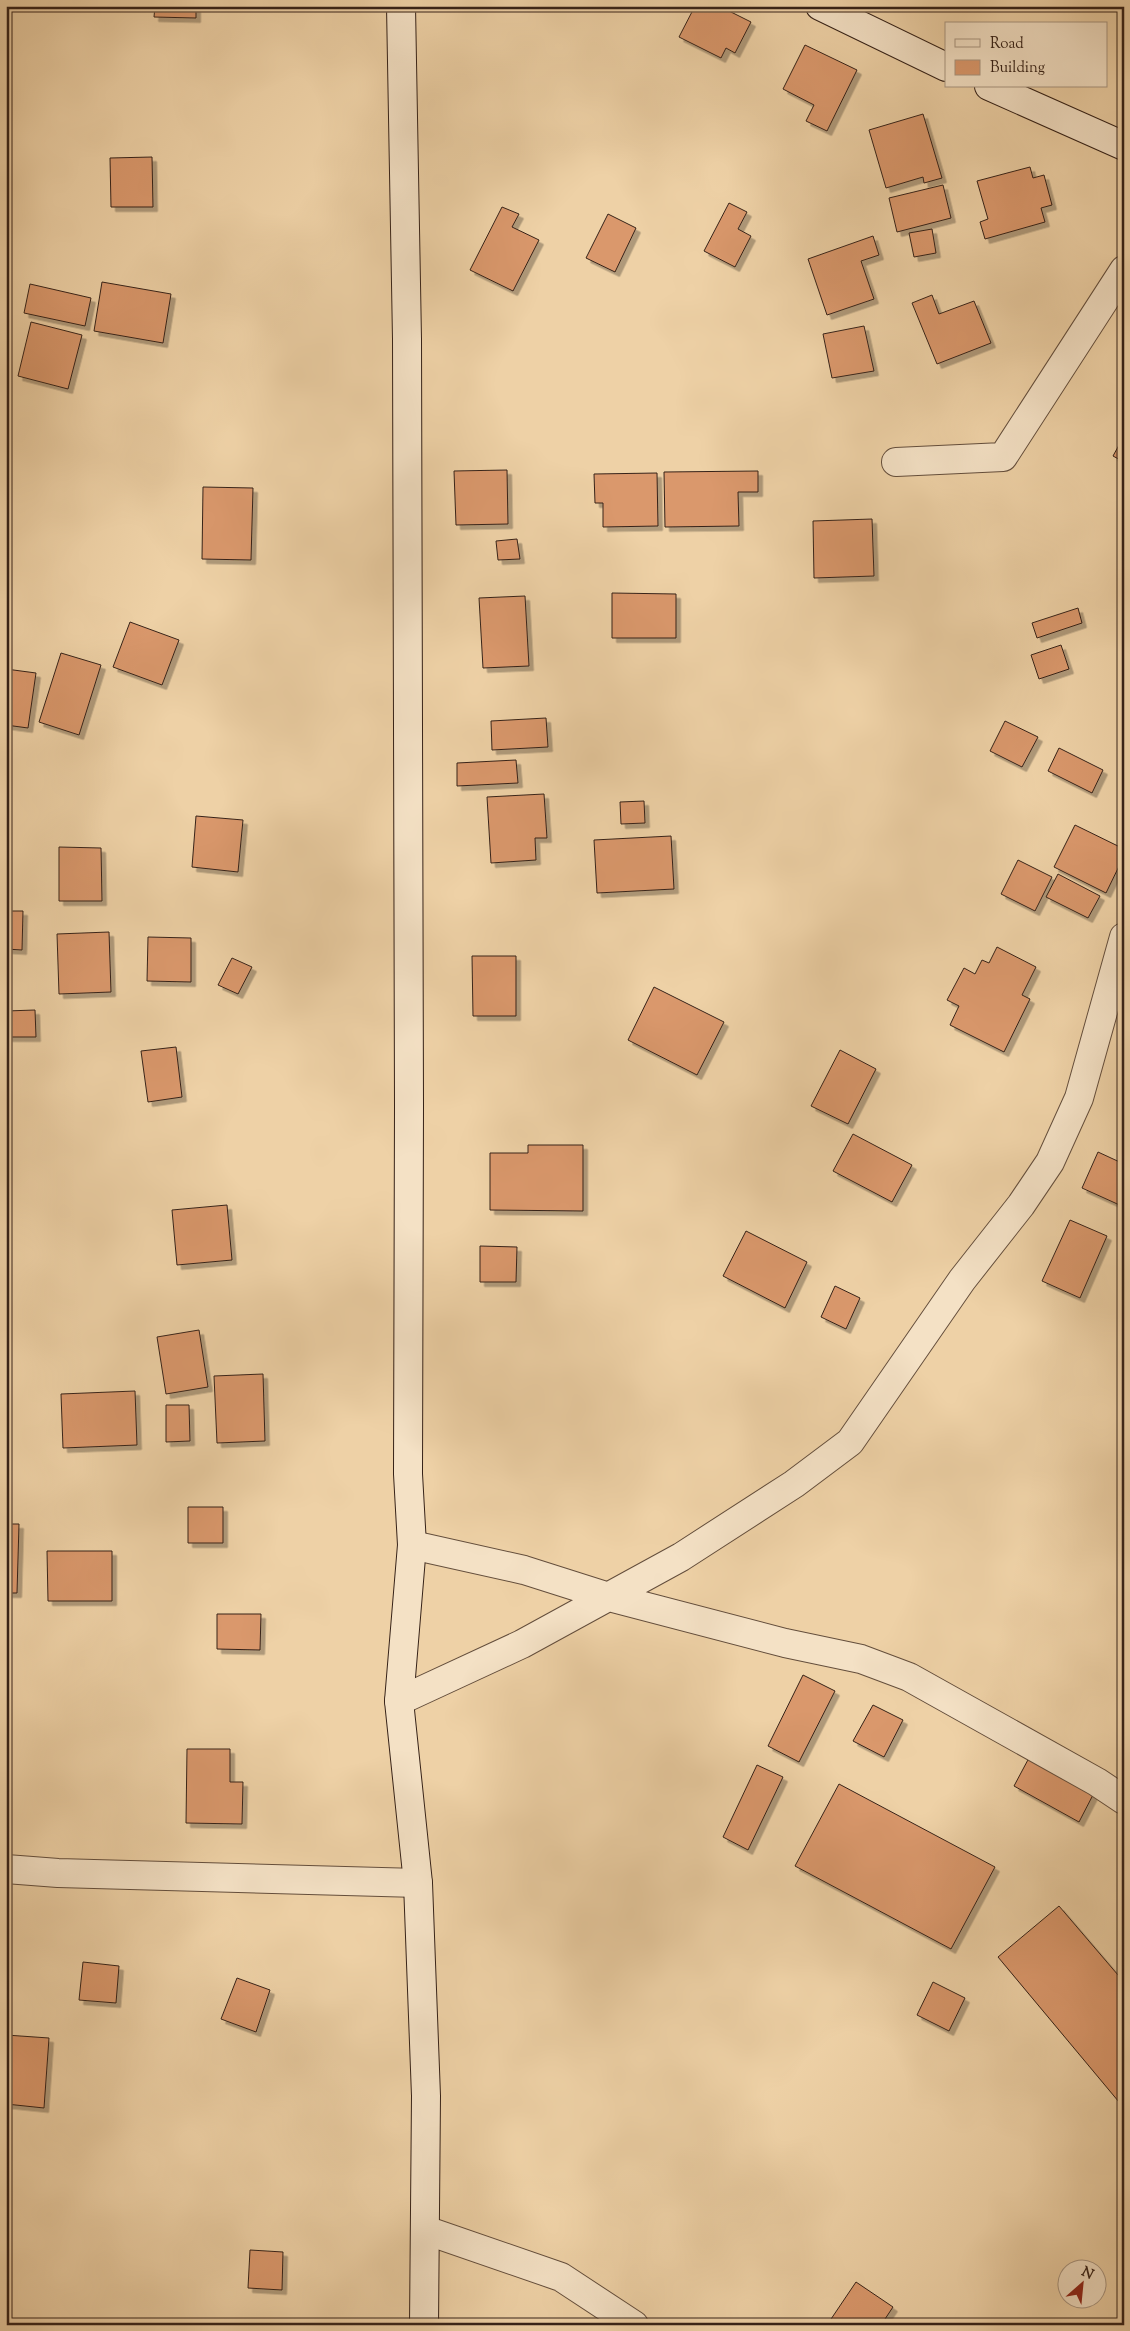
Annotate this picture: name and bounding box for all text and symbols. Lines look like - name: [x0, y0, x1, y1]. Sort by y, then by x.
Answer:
- legend: [945, 22, 1108, 88]
- text: Road: [990, 34, 1024, 55]
- text: Building: [990, 58, 1045, 79]
- north arrow: [1058, 2258, 1108, 2308]
- text: N: [1077, 2263, 1097, 2286]

